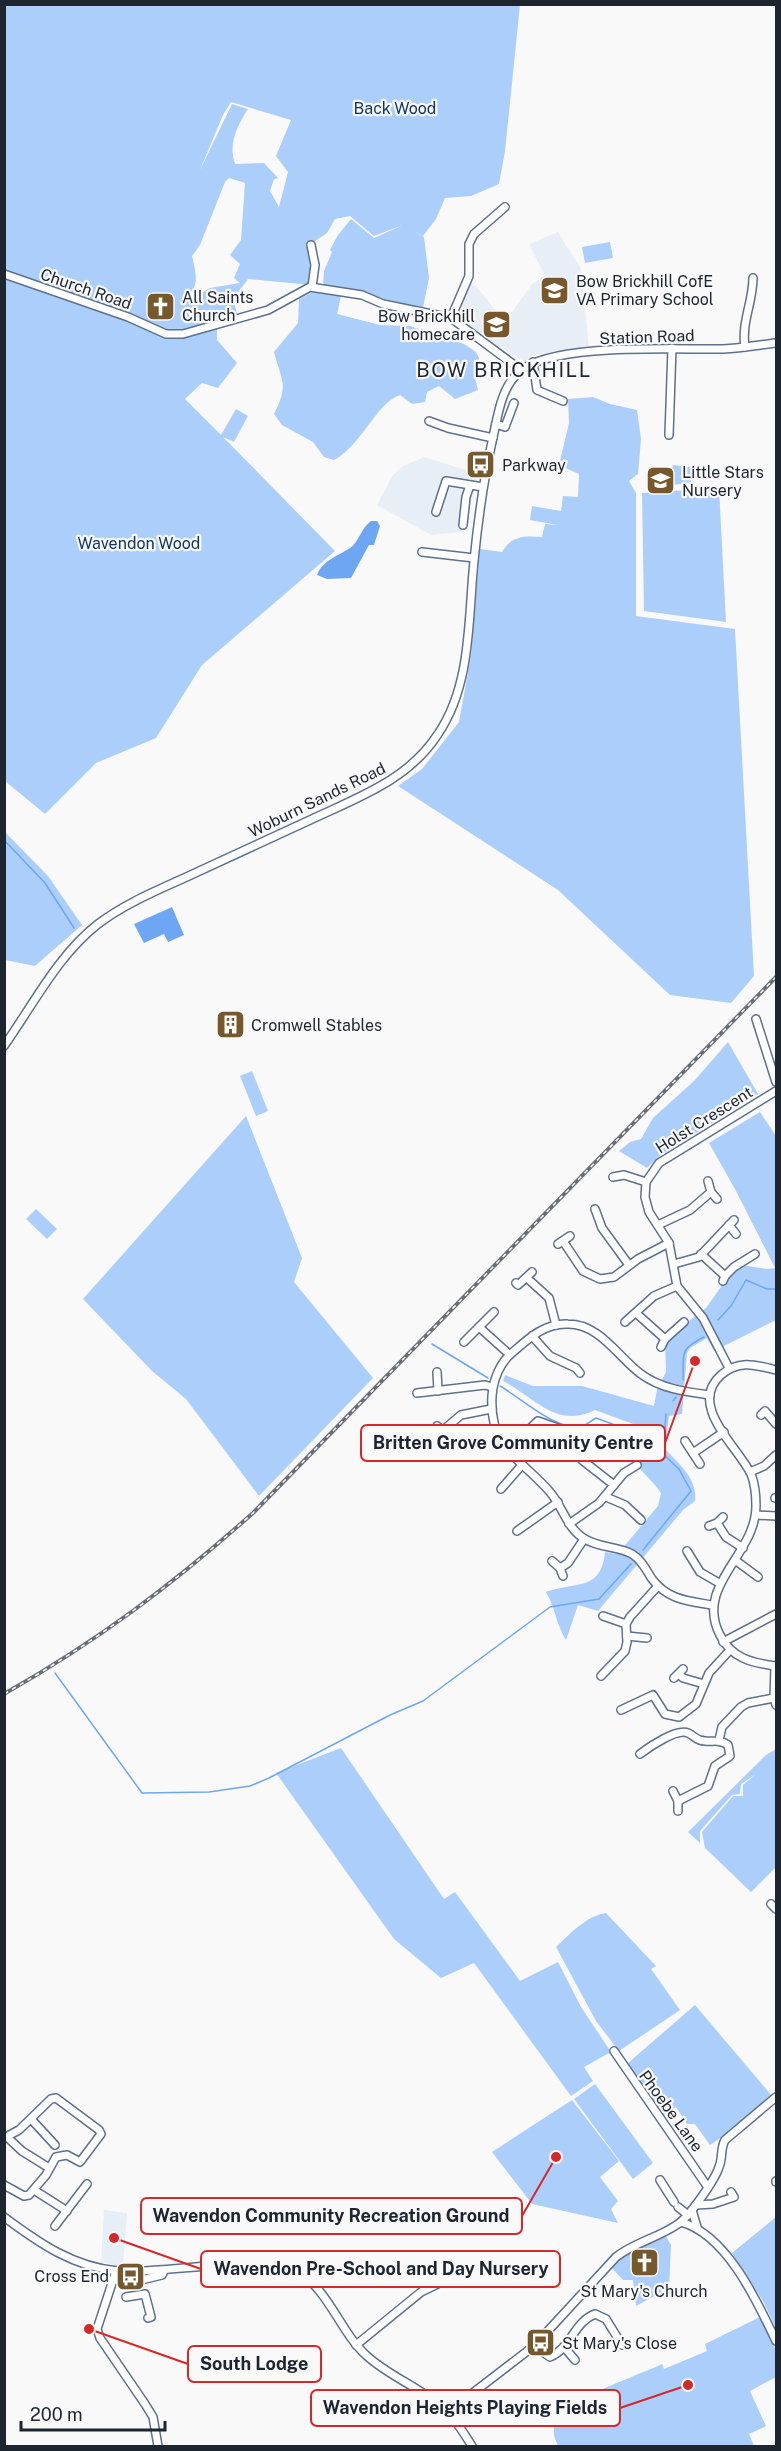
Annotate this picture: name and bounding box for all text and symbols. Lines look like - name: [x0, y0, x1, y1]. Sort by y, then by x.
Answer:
- park label: Back Wood: [354, 99, 436, 118]
- street label: Church Road: [38, 264, 134, 314]
- place label: Bow Brickhill CofE VA Primary School: [576, 272, 714, 309]
- school or university icon: Bow Brickhill CofE VA Primary School: [539, 274, 571, 306]
- place label: All Saints Church: [182, 288, 253, 325]
- church icon: All Saints Church: [145, 290, 177, 322]
- place label: Bow Brickhill homecare: [378, 307, 475, 344]
- school or university icon: Bow Brickhill homecare: [480, 309, 512, 341]
- street label: Station Road: [599, 326, 695, 348]
- district label: BOW BRICKHILL: [416, 358, 592, 382]
- bus stop icon: Parkway: [465, 449, 497, 481]
- place label: Parkway: [502, 456, 566, 475]
- place label: Little Stars Nursery: [682, 463, 764, 500]
- school or university icon: Little Stars Nursery: [645, 465, 677, 497]
- park label: Wavendon Wood: [78, 534, 200, 553]
- street label: Woburn Sands Road: [245, 759, 389, 841]
- building icon: Cromwell Stables: [214, 1009, 246, 1041]
- place label: Cromwell Stables: [251, 1016, 382, 1035]
- street label: Holst Crescent: [652, 1083, 756, 1157]
- callout: Britten Grove Community Centre: [361, 1425, 665, 1461]
- text: Britten Grove Community Centre: [373, 1432, 653, 1453]
- street label: Phoebe Lane: [635, 2067, 707, 2155]
- callout: Wavendon Community Recreation Ground: [141, 2198, 522, 2234]
- text: Wavendon Community Recreation Ground: [152, 2205, 510, 2226]
- church icon: St Mary's Church: [628, 2247, 660, 2279]
- callout: Wavendon Pre-School and Day Nursery: [201, 2251, 560, 2287]
- text: Wavendon Pre-School and Day Nursery: [213, 2258, 549, 2279]
- bus stop icon: Cross End: [114, 2260, 146, 2292]
- place label: Cross End: [34, 2267, 109, 2286]
- place label: St Mary's Church: [581, 2282, 707, 2301]
- bus stop icon: St Mary's Close: [525, 2327, 557, 2359]
- place label: St Mary's Close: [562, 2334, 677, 2353]
- callout: South Lodge: [188, 2346, 321, 2382]
- text: South Lodge: [200, 2353, 308, 2374]
- callout: Wavendon Heights Playing Fields: [311, 2390, 620, 2426]
- scale bar: [21, 2394, 165, 2432]
- text: Wavendon Heights Playing Fields: [323, 2397, 607, 2418]
- text: 200 m: [30, 2404, 83, 2425]

